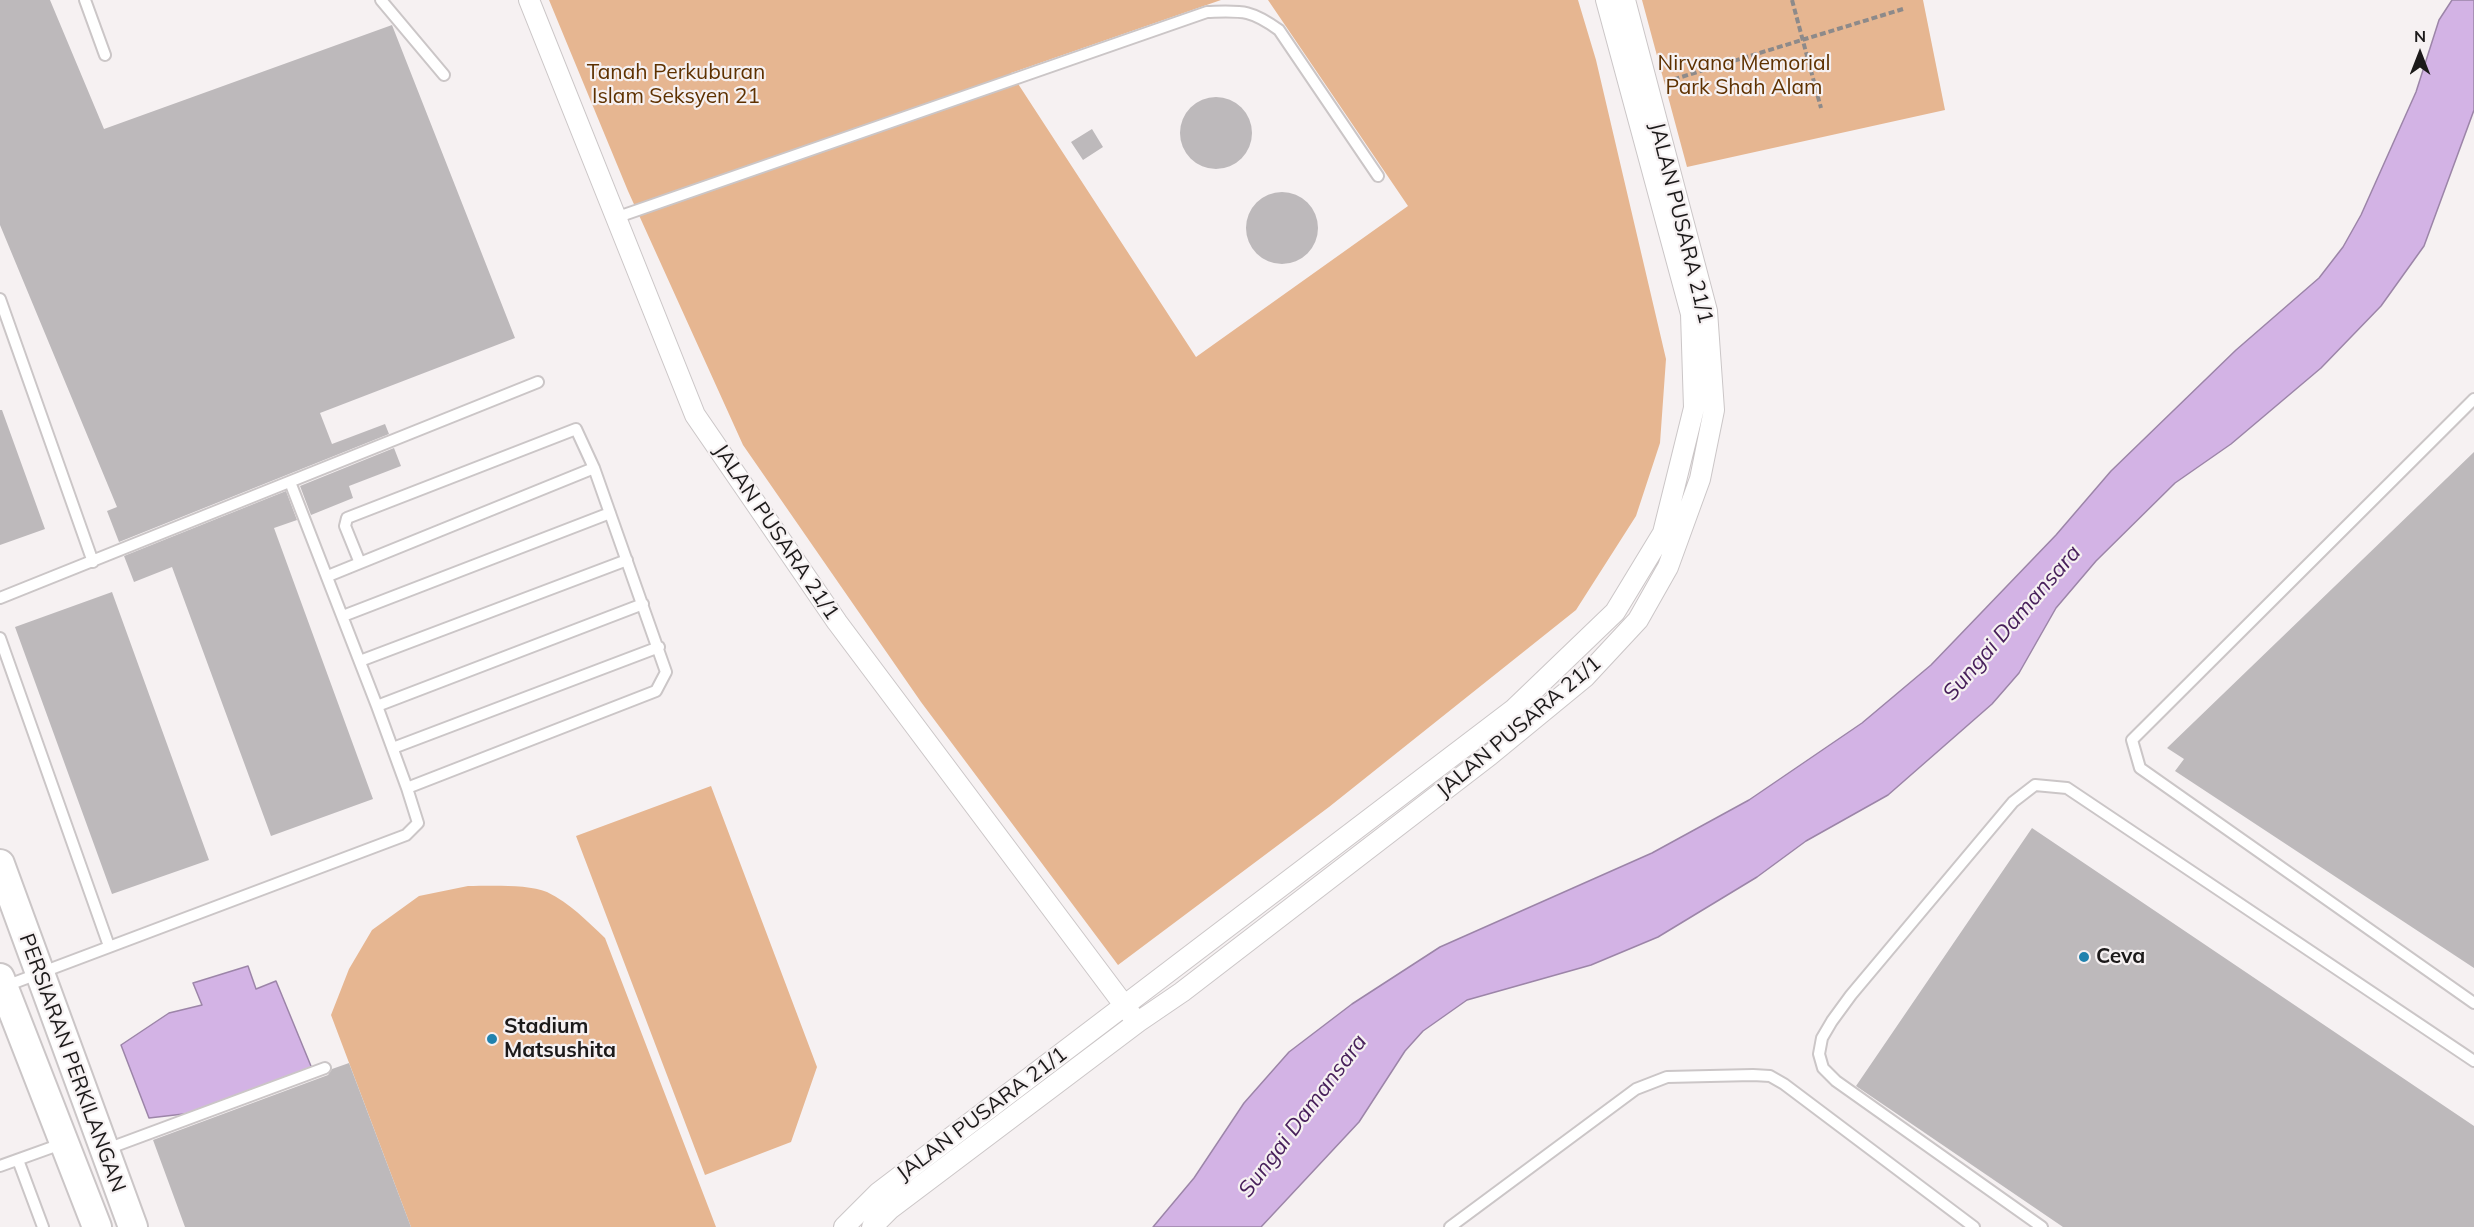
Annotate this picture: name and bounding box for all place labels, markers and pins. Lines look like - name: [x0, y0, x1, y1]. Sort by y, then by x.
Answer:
- place label: Ceva: [2096, 944, 2145, 970]
- marker: Ceva: [2077, 950, 2091, 964]
- place label: Stadium Matsushita: [504, 1014, 616, 1064]
- marker: Stadium Matsushita: [485, 1032, 499, 1046]

